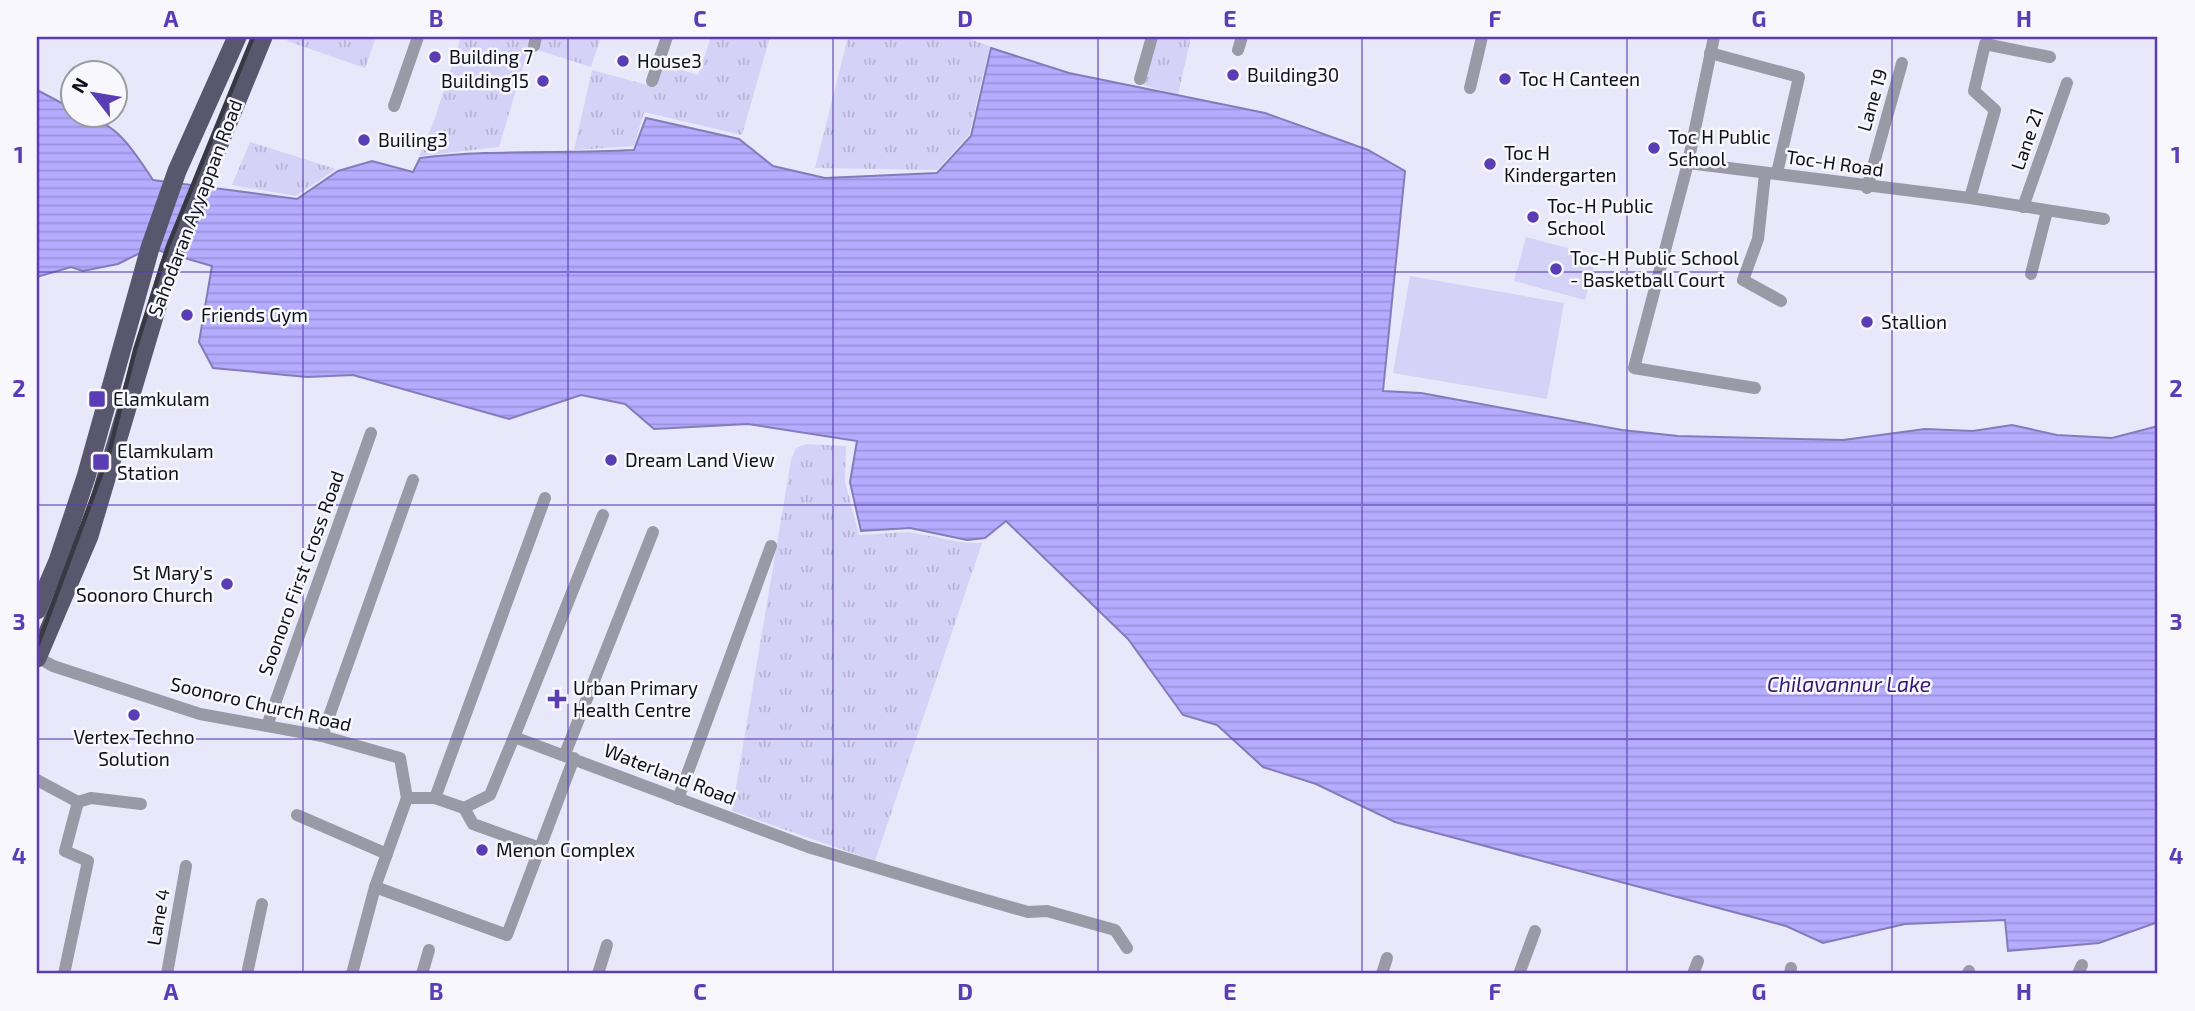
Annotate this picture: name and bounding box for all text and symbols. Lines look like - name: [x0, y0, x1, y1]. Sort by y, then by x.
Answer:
- text: A: [163, 4, 179, 32]
- text: B: [429, 4, 443, 32]
- text: C: [693, 4, 707, 32]
- text: D: [957, 4, 973, 32]
- text: E: [1223, 4, 1237, 32]
- text: F: [1489, 4, 1502, 32]
- text: G: [1752, 4, 1766, 32]
- text: H: [2016, 4, 2032, 32]
- place label: Building 7: [449, 45, 533, 68]
- marker: Building 7: [427, 49, 443, 65]
- place label: House3: [637, 49, 702, 72]
- marker: House3: [615, 53, 631, 69]
- north arrow: [60, 60, 130, 130]
- place label: Building30: [1247, 63, 1339, 86]
- street label: Lane 19: [1852, 66, 1891, 134]
- marker: Building30: [1225, 67, 1241, 83]
- place label: Toc H Canteen: [1519, 67, 1640, 90]
- place label: Building15: [441, 69, 529, 92]
- marker: Toc H Canteen: [1497, 71, 1513, 87]
- text: N: [66, 73, 92, 97]
- marker: Building15: [535, 73, 551, 89]
- street label: Sahodaran Ayyappan Road: [142, 96, 247, 320]
- street label: Lane 21: [2005, 105, 2048, 173]
- place label: Toc H Public School: [1668, 125, 1771, 170]
- place label: Builing3: [378, 128, 448, 151]
- marker: Builing3: [356, 132, 372, 148]
- text: 1: [14, 140, 24, 168]
- marker: Toc H Public School: [1646, 140, 1662, 156]
- text: 1: [2171, 140, 2181, 168]
- place label: Toc H Kindergarten: [1504, 141, 1617, 186]
- street label: Toc-H Road: [1785, 144, 1885, 181]
- marker: Toc H Kindergarten: [1482, 156, 1498, 172]
- place label: Toc-H Public School: [1547, 194, 1654, 239]
- marker: Toc-H Public School: [1525, 209, 1541, 225]
- place label: Toc-H Public School - Basketball Court: [1570, 246, 1739, 291]
- marker: Toc-H Public School - Basketball Court: [1548, 261, 1564, 277]
- place label: Friends Gym: [201, 303, 308, 326]
- marker: Friends Gym: [179, 307, 195, 323]
- place label: Stallion: [1881, 310, 1947, 333]
- marker: Stallion: [1859, 314, 1875, 330]
- text: 2: [12, 374, 26, 402]
- text: 2: [2169, 374, 2183, 402]
- place label: Elamkulam: [113, 387, 210, 410]
- marker: Elamkulam: [87, 389, 107, 409]
- place label: Elamkulam Station: [117, 439, 214, 484]
- place label: Dream Land View: [625, 448, 775, 471]
- marker: Elamkulam Station: [91, 452, 111, 472]
- marker: Dream Land View: [603, 452, 619, 468]
- street label: Soonoro First Cross Road: [253, 467, 348, 678]
- place label: St Mary's Soonoro Church: [76, 561, 213, 606]
- marker: St Mary's Soonoro Church: [219, 576, 235, 592]
- text: 3: [12, 607, 26, 635]
- text: 3: [2169, 607, 2183, 635]
- water label: Chilavannur Lake: [1767, 671, 1931, 696]
- street label: Soonoro Church Road: [168, 672, 354, 736]
- place label: Urban Primary Health Centre: [573, 676, 698, 721]
- marker: Urban Primary Health Centre: [547, 689, 567, 709]
- marker: Vertex Techno Solution: [126, 707, 142, 723]
- place label: Vertex Techno Solution: [73, 725, 195, 770]
- street label: Waterland Road: [601, 738, 739, 809]
- place label: Menon Complex: [496, 838, 635, 861]
- text: 4: [12, 841, 26, 869]
- text: 4: [2169, 841, 2183, 869]
- marker: Menon Complex: [474, 842, 490, 858]
- street label: Lane 4: [141, 887, 174, 947]
- text: A: [163, 977, 179, 1005]
- text: B: [429, 977, 443, 1005]
- text: C: [693, 977, 707, 1005]
- text: D: [957, 977, 973, 1005]
- text: E: [1223, 977, 1237, 1005]
- text: F: [1489, 977, 1502, 1005]
- text: G: [1752, 977, 1766, 1005]
- text: H: [2016, 977, 2032, 1005]

